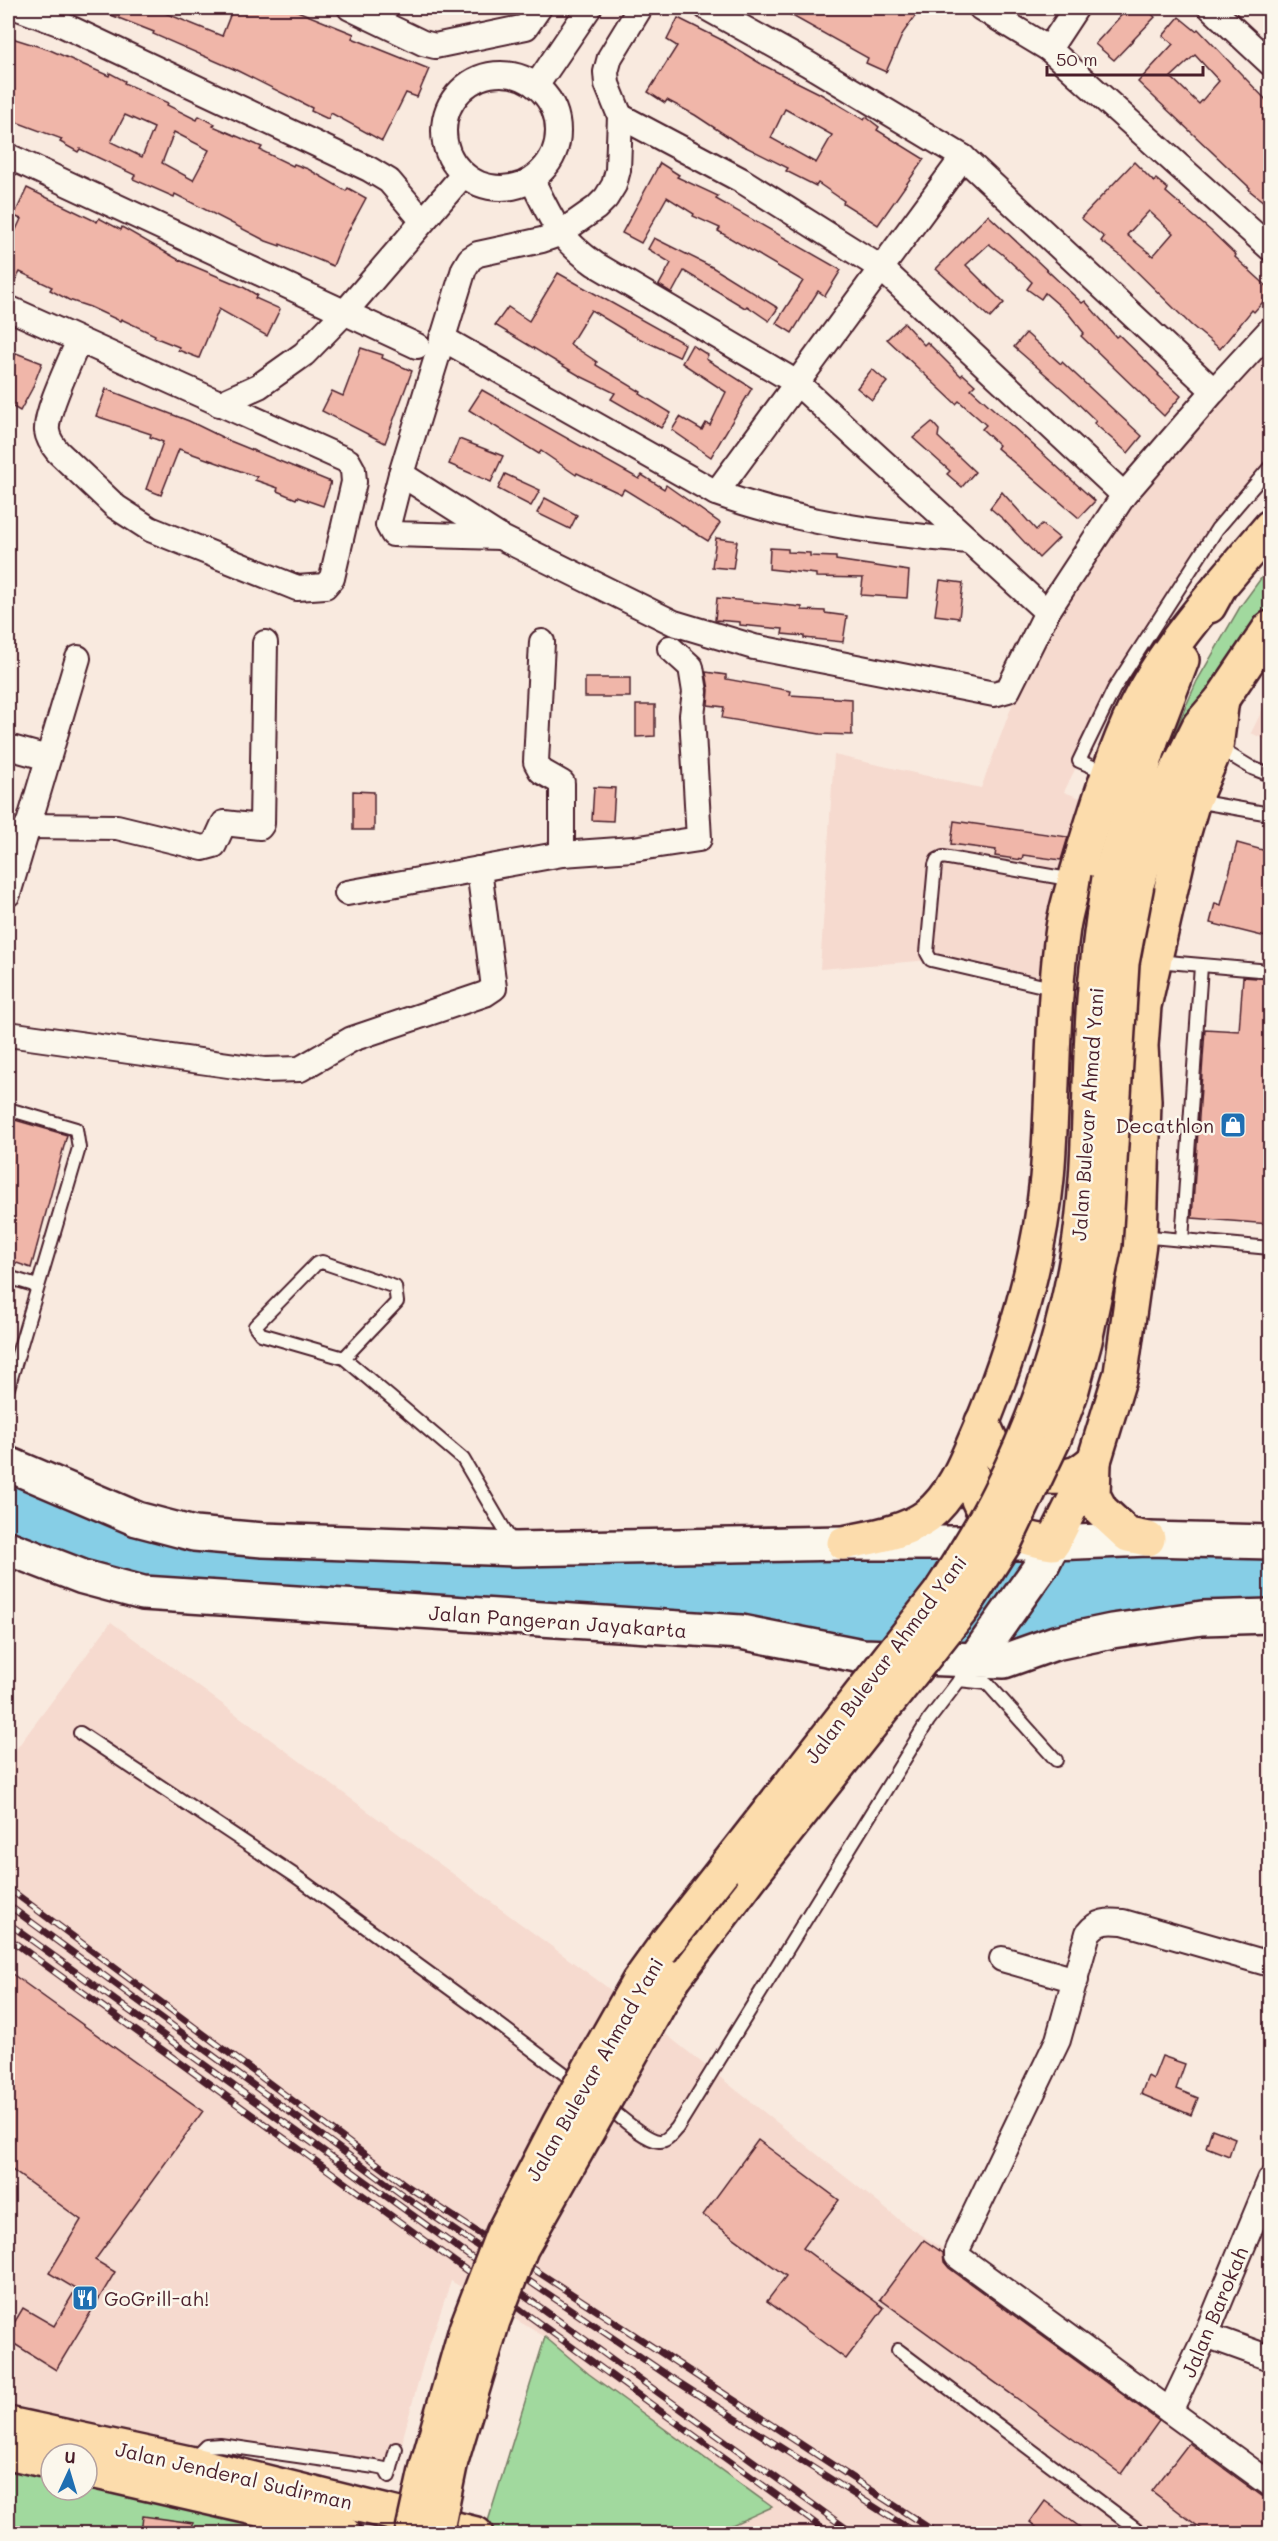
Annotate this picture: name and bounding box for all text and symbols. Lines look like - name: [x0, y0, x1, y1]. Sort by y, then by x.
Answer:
- scale bar: [1047, 39, 1203, 77]
- text: 50 m: [1056, 47, 1098, 71]
- street label: Jalan Bulevar Ahmad Yani: [1065, 986, 1109, 1242]
- shop icon: Decathlon: [1218, 1110, 1248, 1140]
- place label: Decathlon: [1116, 1112, 1214, 1138]
- street label: Jalan Bulevar Ahmad Yani: [798, 1550, 972, 1768]
- street label: Jalan Pangeran Jayakarta: [428, 1599, 688, 1643]
- street label: Jalan Bulevar Ahmad Yani: [519, 1953, 669, 2185]
- street label: Jalan Barokah: [1175, 2243, 1253, 2381]
- restaurant icon: GoGrill-ah!: [70, 2283, 100, 2313]
- place label: GoGrill-ah!: [104, 2285, 209, 2311]
- street label: Jalan Jenderal Sudirman: [113, 2435, 355, 2515]
- north arrow: [39, 2442, 99, 2502]
- text: U: [64, 2446, 76, 2467]

